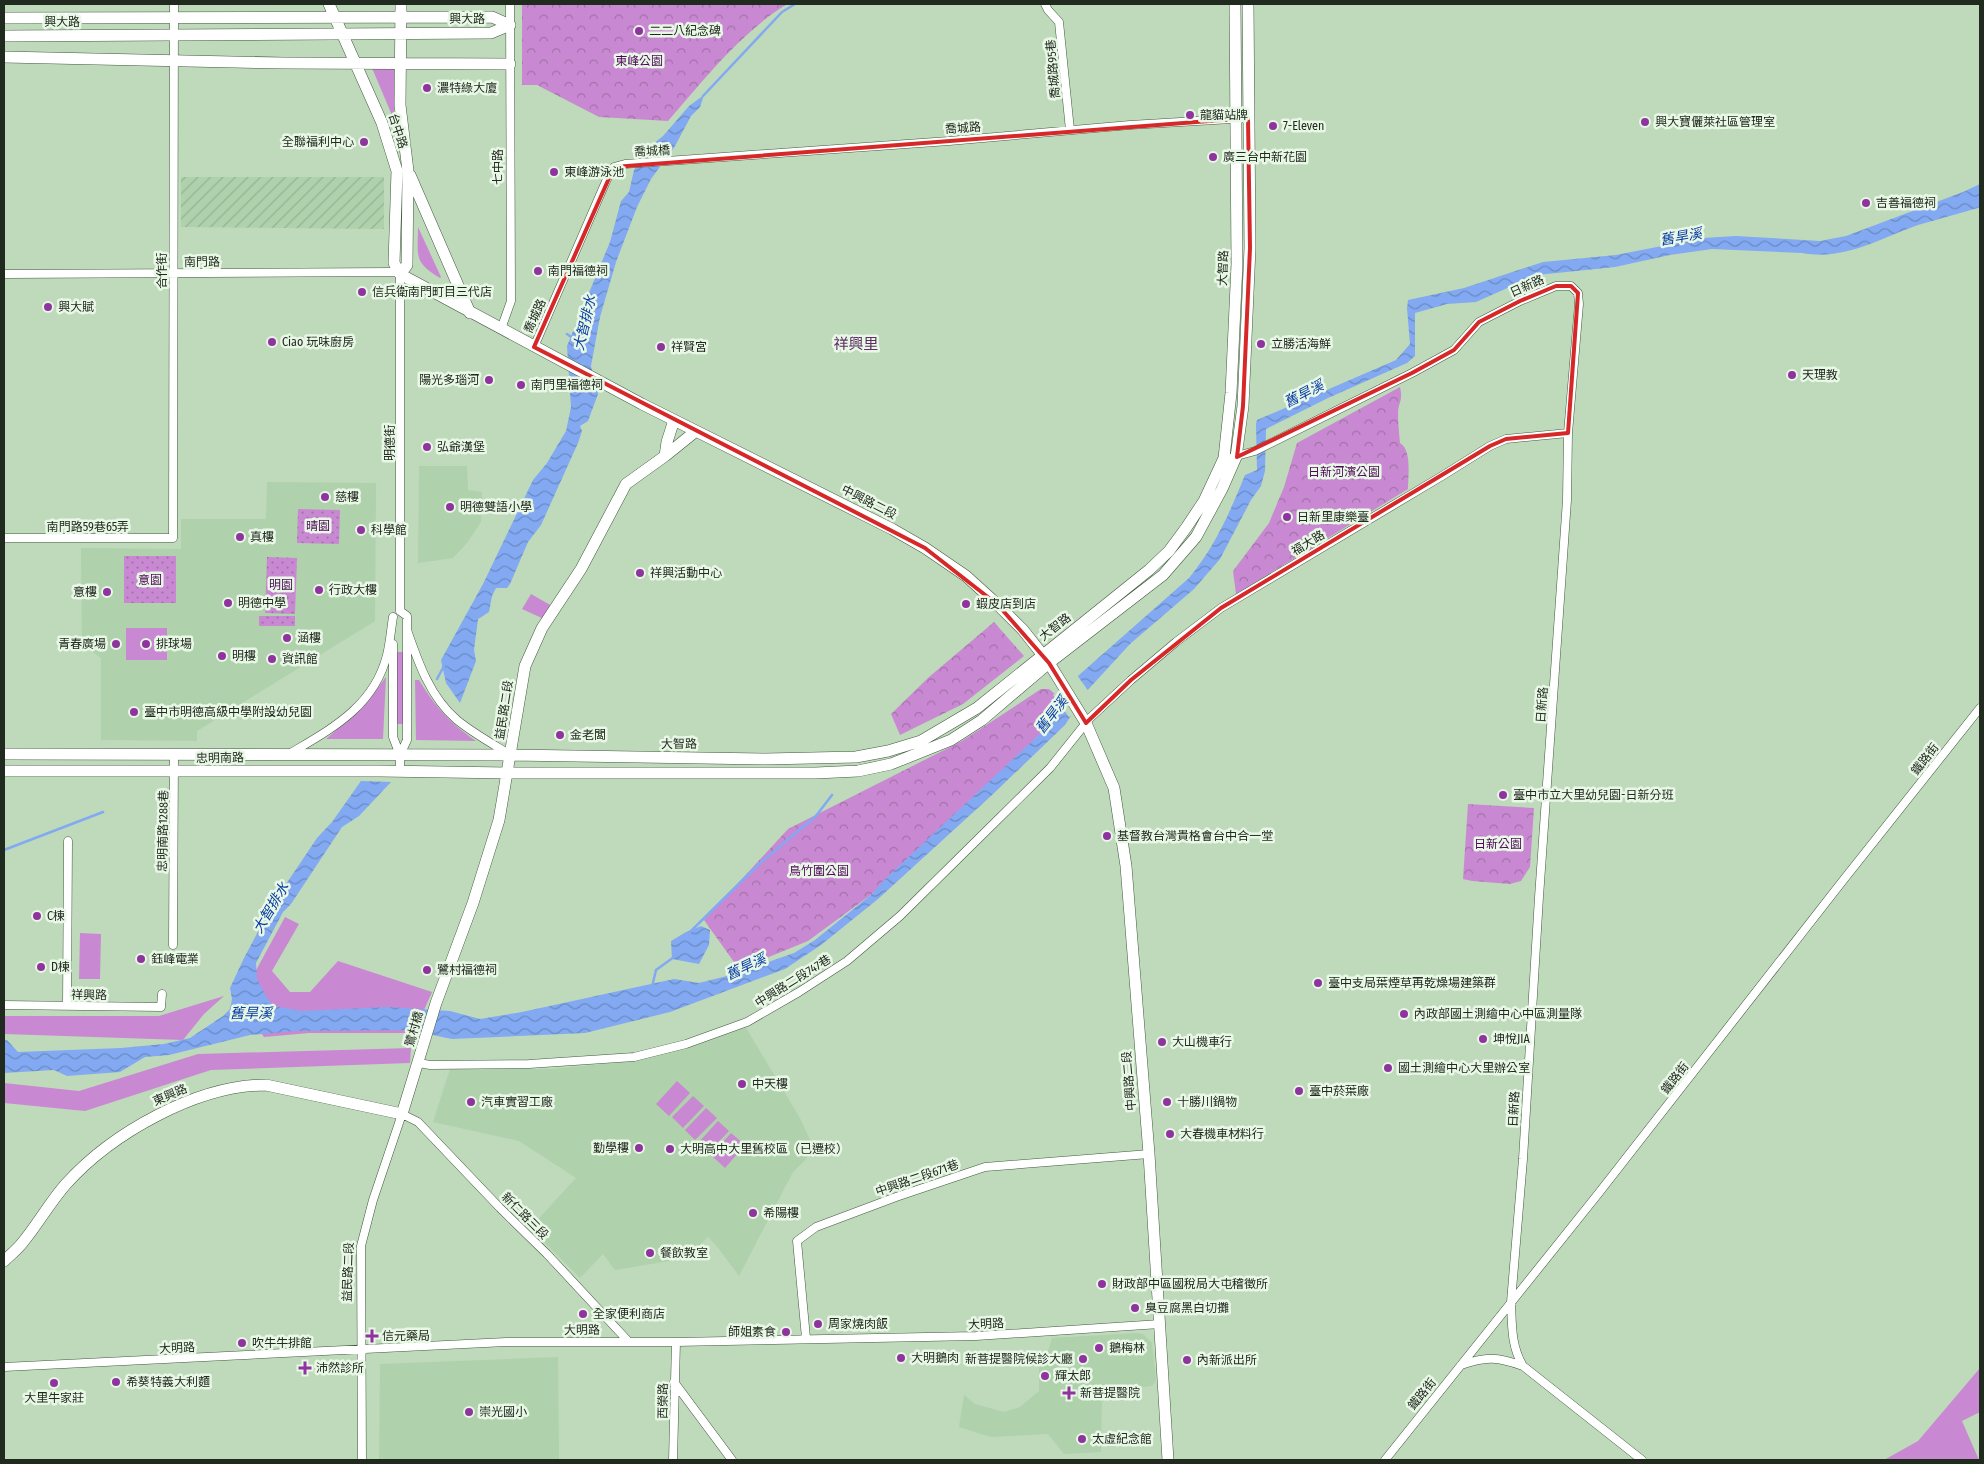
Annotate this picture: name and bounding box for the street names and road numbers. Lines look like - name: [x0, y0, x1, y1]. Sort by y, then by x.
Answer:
- street label: 興大路: [449, 12, 485, 26]
- street label: 興大路: [44, 15, 80, 29]
- street label: 喬城路95巷: [1043, 39, 1063, 99]
- street label: 台中路: [386, 112, 410, 150]
- street label: 喬城路: [945, 120, 981, 136]
- street label: 喬城橋: [634, 143, 670, 159]
- street label: 七中路: [491, 149, 505, 185]
- street label: 大智路: [1215, 250, 1231, 286]
- street label: 合作街: [155, 253, 169, 289]
- street label: 南門路: [184, 255, 220, 269]
- street label: 日新路: [1508, 272, 1546, 300]
- street label: 喬城路: [521, 297, 549, 335]
- street label: 明德街: [383, 425, 397, 461]
- street label: 中興路二段: [839, 482, 899, 522]
- street label: 南門路59巷65弄: [47, 520, 129, 534]
- street label: 福大路: [1289, 528, 1327, 558]
- street label: 大智路: [1037, 610, 1073, 644]
- street label: 益民路二段: [492, 679, 516, 741]
- street label: 日新路: [1534, 687, 1550, 723]
- street label: 大智路: [661, 737, 697, 751]
- street label: 鐵路街: [1908, 741, 1942, 777]
- street label: 忠明南路: [196, 751, 244, 765]
- street label: 忠明南路1288巷: [155, 790, 171, 872]
- street label: 中興路二段747巷: [752, 952, 834, 1010]
- street label: 祥興路: [71, 988, 107, 1002]
- street label: 鷺村橋: [402, 1010, 426, 1048]
- street label: 中興路二段: [1119, 1050, 1139, 1112]
- street label: 鐵路街: [1658, 1060, 1692, 1096]
- street label: 東興路: [151, 1082, 189, 1108]
- street label: 日新路: [1506, 1091, 1522, 1127]
- street label: 中興路二段671巷: [874, 1157, 960, 1199]
- street label: 新仁路三段: [499, 1190, 551, 1242]
- street label: 益民路二段: [340, 1242, 356, 1302]
- street label: 大明路: [968, 1316, 1004, 1332]
- street label: 大明路: [564, 1323, 600, 1337]
- street label: 大明路: [159, 1340, 195, 1356]
- street label: 鐵路街: [1405, 1376, 1439, 1412]
- street label: 西榮路: [656, 1383, 670, 1419]

